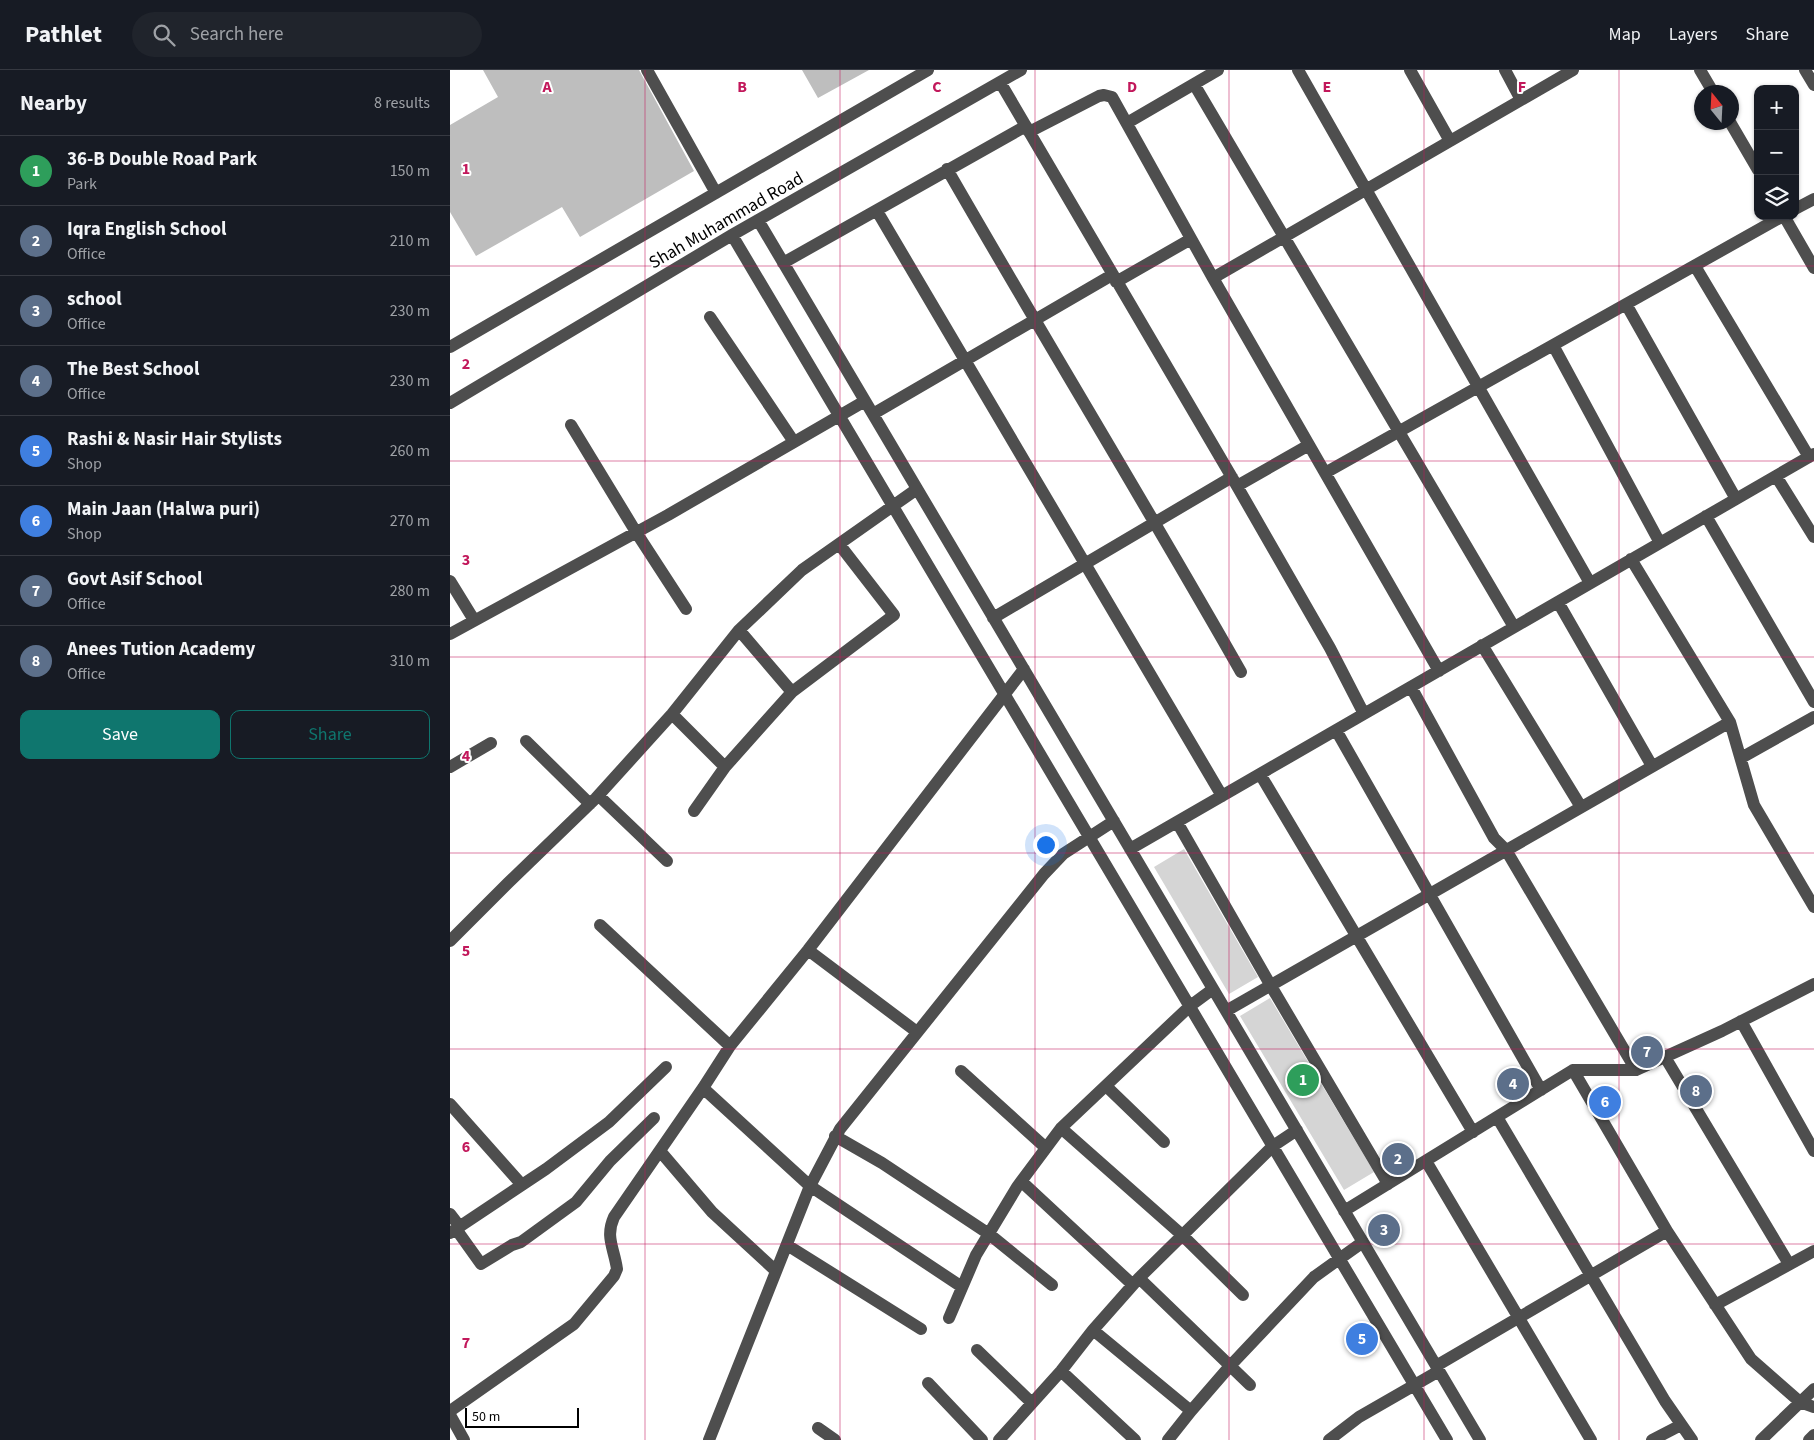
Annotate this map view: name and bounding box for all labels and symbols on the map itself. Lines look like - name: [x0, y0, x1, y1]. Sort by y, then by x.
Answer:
- text: A: [541, 76, 552, 98]
- text: B: [737, 76, 747, 98]
- text: C: [932, 76, 942, 98]
- text: D: [1127, 76, 1137, 98]
- text: E: [1323, 76, 1331, 98]
- text: F: [1518, 76, 1526, 98]
- north arrow: [1694, 85, 1739, 130]
- text: 1: [462, 158, 470, 180]
- street label: Shah Muhammad Road: [644, 166, 808, 275]
- text: 2: [462, 353, 470, 375]
- text: 3: [462, 549, 470, 571]
- text: 4: [462, 745, 471, 767]
- your location: [1033, 832, 1059, 858]
- text: 5: [462, 940, 470, 962]
- pin: 7: [1631, 1033, 1663, 1071]
- pin: 1: [1287, 1061, 1319, 1099]
- pin: 4: [1497, 1065, 1529, 1103]
- pin: 8: [1680, 1072, 1712, 1110]
- pin: 6: [1589, 1083, 1621, 1121]
- text: 6: [462, 1136, 470, 1158]
- pin: 2: [1382, 1140, 1414, 1178]
- pin: 3: [1368, 1211, 1400, 1249]
- pin: 5: [1346, 1320, 1378, 1358]
- text: 7: [462, 1332, 470, 1354]
- scale bar: [465, 1405, 579, 1428]

